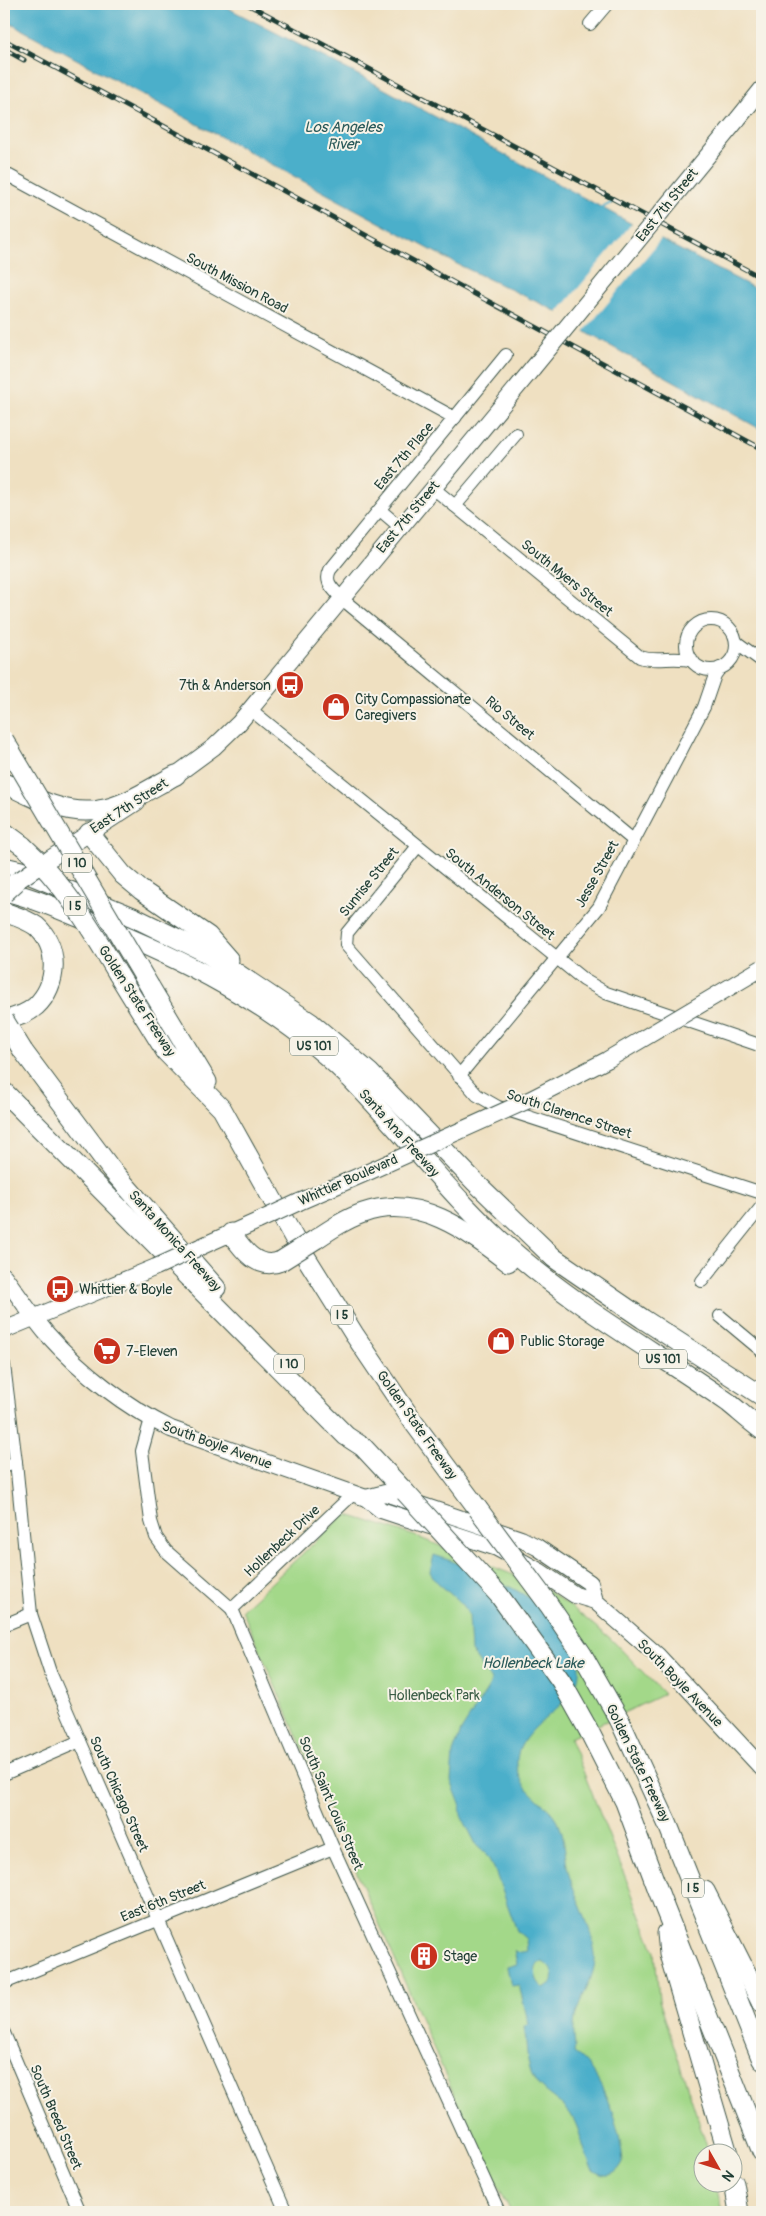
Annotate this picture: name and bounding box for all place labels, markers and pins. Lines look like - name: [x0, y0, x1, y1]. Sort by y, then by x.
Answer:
- bus stop icon: 7th & Anderson: [275, 670, 305, 700]
- place label: 7th & Anderson: [179, 677, 271, 694]
- place label: City Compassionate Caregivers: [355, 691, 471, 724]
- shop icon: City Compassionate Caregivers: [321, 692, 351, 722]
- bus stop icon: Whittier & Boyle: [45, 1274, 75, 1304]
- place label: Whittier & Boyle: [79, 1281, 172, 1298]
- shop icon: Public Storage: [486, 1326, 516, 1356]
- place label: Public Storage: [520, 1333, 604, 1350]
- supermarket icon: 7-Eleven: [92, 1336, 122, 1366]
- place label: 7-Eleven: [126, 1343, 178, 1360]
- building icon: Stage: [409, 1941, 439, 1971]
- place label: Stage: [443, 1948, 477, 1965]

